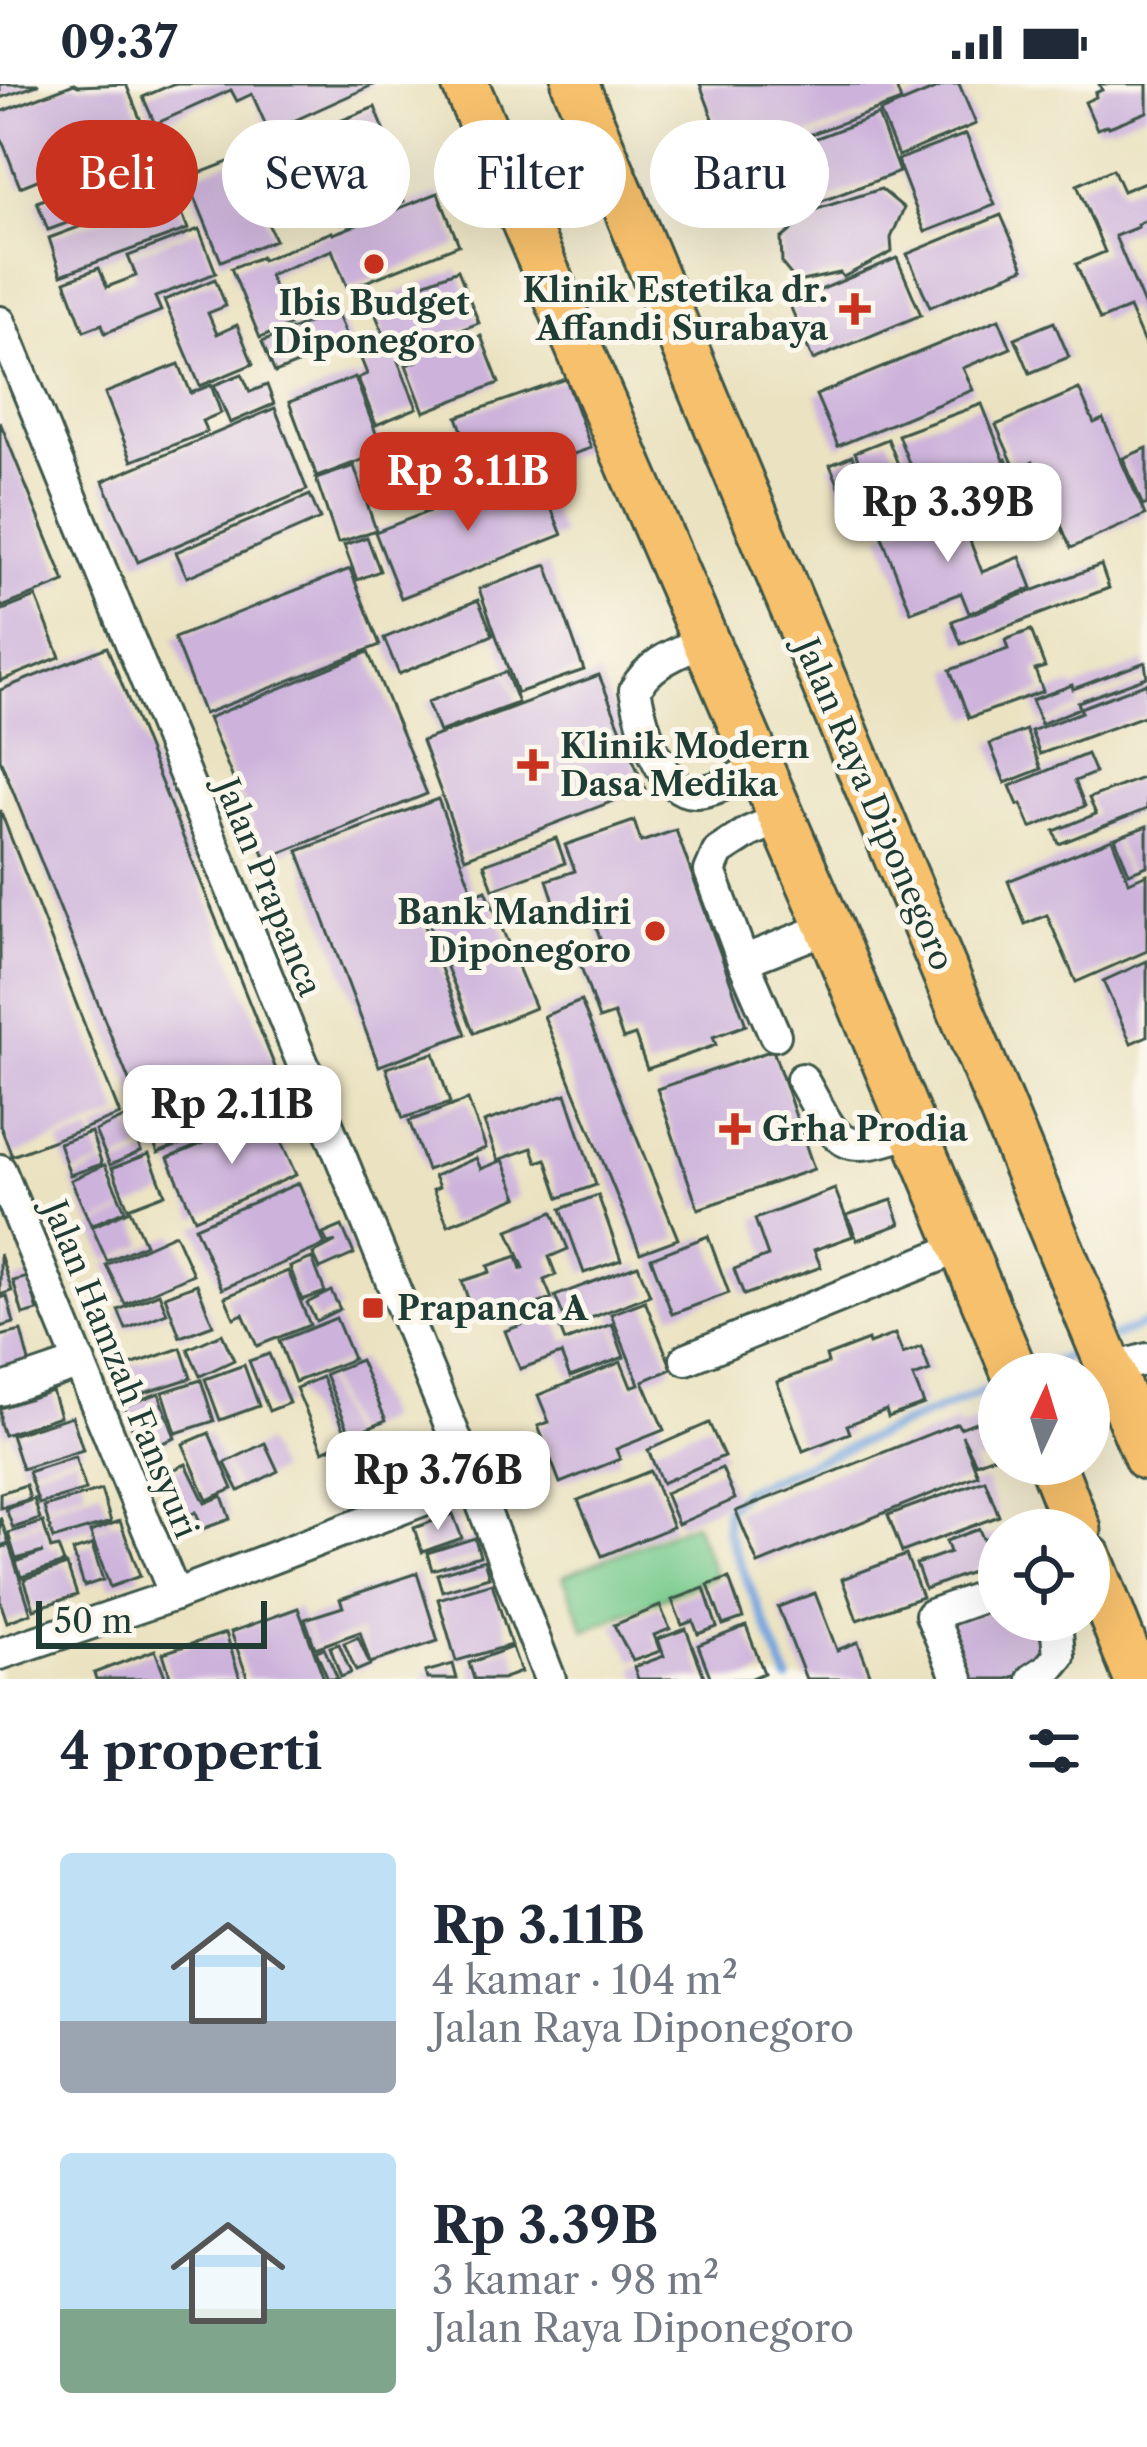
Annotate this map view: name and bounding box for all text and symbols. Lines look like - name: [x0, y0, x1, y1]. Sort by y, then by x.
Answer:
- text: 09:37: [60, 14, 178, 70]
- chip: Beli: [36, 120, 198, 228]
- chip: Sewa: [222, 120, 410, 228]
- chip: Filter: [434, 120, 626, 228]
- chip: Baru: [650, 120, 829, 228]
- marker: Ibis Budget Diponegoro: [361, 251, 387, 277]
- place label: Klinik Estetika dr. Affandi Surabaya: [522, 270, 829, 349]
- place label: Ibis Budget Diponegoro: [273, 283, 475, 362]
- marker: Klinik Estetika dr. Affandi Surabaya: [839, 293, 871, 325]
- pin: Rp 3.11B: [344, 432, 592, 534]
- text: Rp 3.11B: [387, 447, 549, 495]
- pin: Rp 3.39B: [824, 463, 1072, 565]
- text: Rp 3.39B: [861, 478, 1035, 526]
- street label: Jalan Raya Diponegoro: [784, 627, 963, 977]
- place label: Klinik Modern Dasa Medika: [560, 726, 810, 805]
- marker: Klinik Modern Dasa Medika: [517, 749, 549, 781]
- street label: Jalan Prapanca: [204, 768, 331, 1003]
- place label: Bank Mandiri Diponegoro: [397, 892, 631, 971]
- marker: Bank Mandiri Diponegoro: [642, 918, 668, 944]
- pin: Rp 2.11B: [108, 1065, 356, 1167]
- text: Rp 2.11B: [150, 1080, 314, 1128]
- place label: Grha Prodia: [762, 1109, 969, 1150]
- marker: Grha Prodia: [719, 1113, 751, 1145]
- street label: Jalan Hamzah Fansyuri: [32, 1190, 207, 1544]
- place label: Prapanca A: [397, 1288, 589, 1329]
- marker: Prapanca A: [360, 1295, 386, 1321]
- north arrow: [978, 1353, 1110, 1485]
- map controls: [978, 1353, 1110, 1641]
- pin: Rp 3.76B: [314, 1431, 562, 1533]
- text: Rp 3.76B: [353, 1446, 523, 1494]
- button: locate: [978, 1509, 1110, 1641]
- scale bar: [36, 1595, 267, 1648]
- text: 50 m: [54, 1601, 132, 1642]
- icon: filters: [1021, 1718, 1087, 1784]
- text: 4 properti: [60, 1720, 322, 1782]
- text: Rp 3.11B: [432, 1894, 645, 1956]
- icon: home: [156, 1901, 300, 2045]
- text: 4 kamar · 104 m²: [432, 1956, 738, 2004]
- text: Jalan Raya Diponegoro: [432, 2004, 854, 2052]
- text: Rp 3.39B: [432, 2194, 658, 2256]
- icon: home: [156, 2201, 300, 2345]
- text: 3 kamar · 98 m²: [432, 2256, 719, 2304]
- text: Jalan Raya Diponegoro: [432, 2304, 854, 2352]

